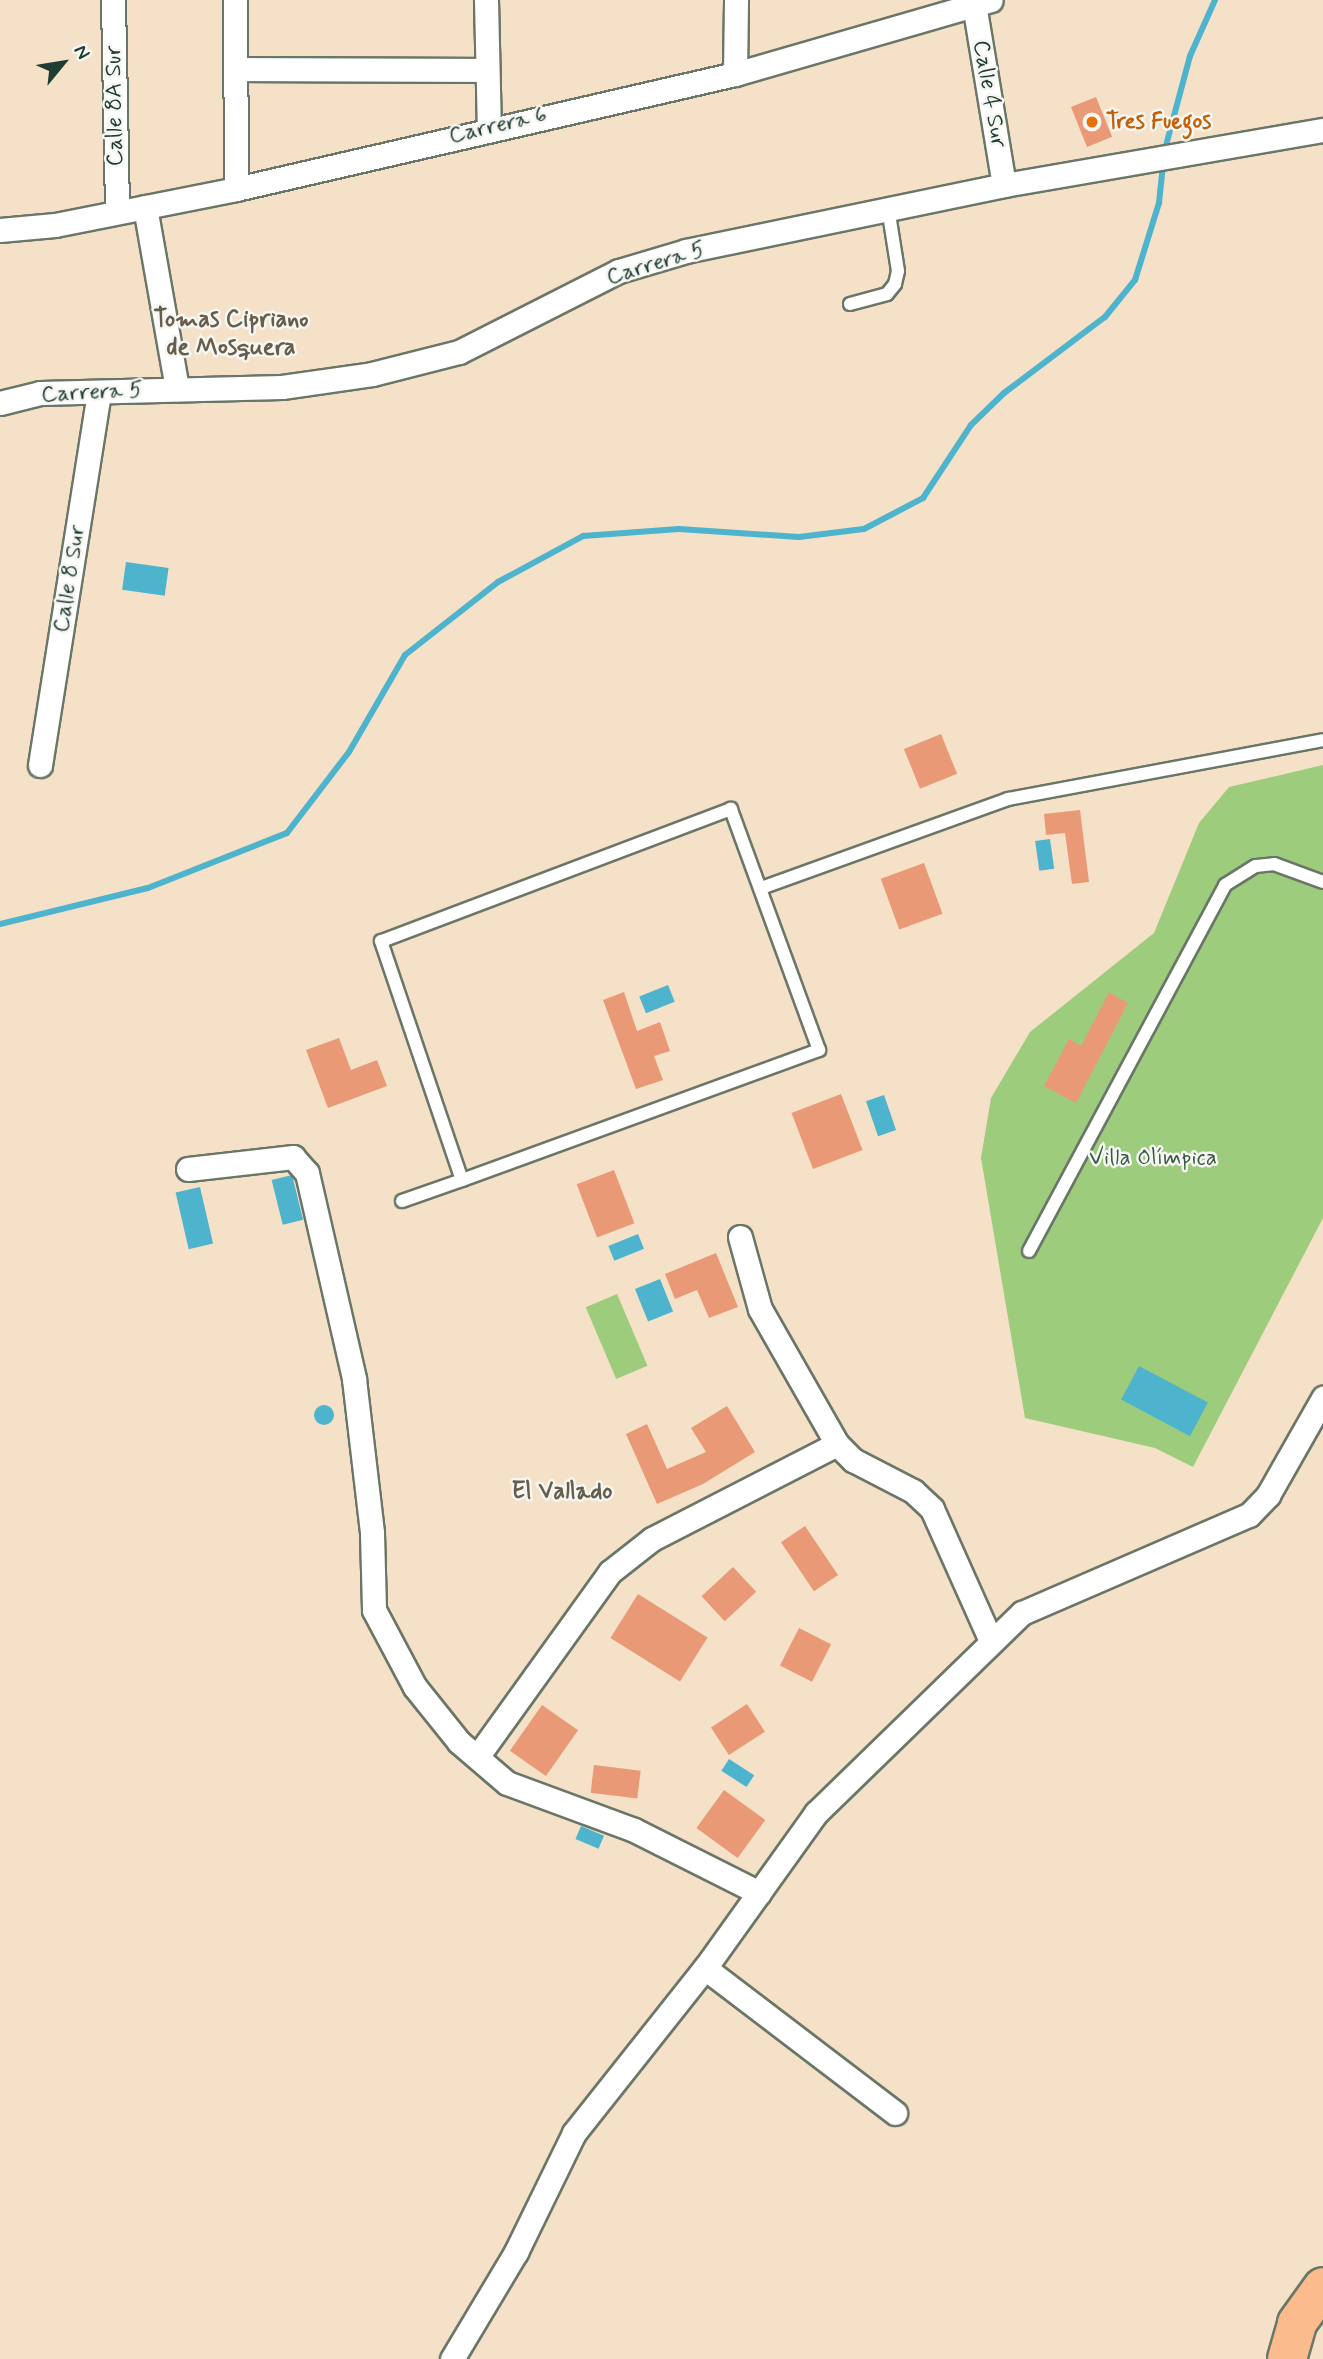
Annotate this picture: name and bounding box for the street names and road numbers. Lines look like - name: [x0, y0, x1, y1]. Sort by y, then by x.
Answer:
- street label: Calle 4 Sur: [966, 38, 1012, 150]
- street label: Calle 8A Sur: [100, 44, 130, 168]
- street label: Carrera 6: [446, 101, 550, 151]
- street label: Carrera 5: [603, 236, 709, 292]
- street label: Carrera 5: [41, 377, 143, 409]
- street label: Calle 8 Sur: [48, 523, 92, 635]

